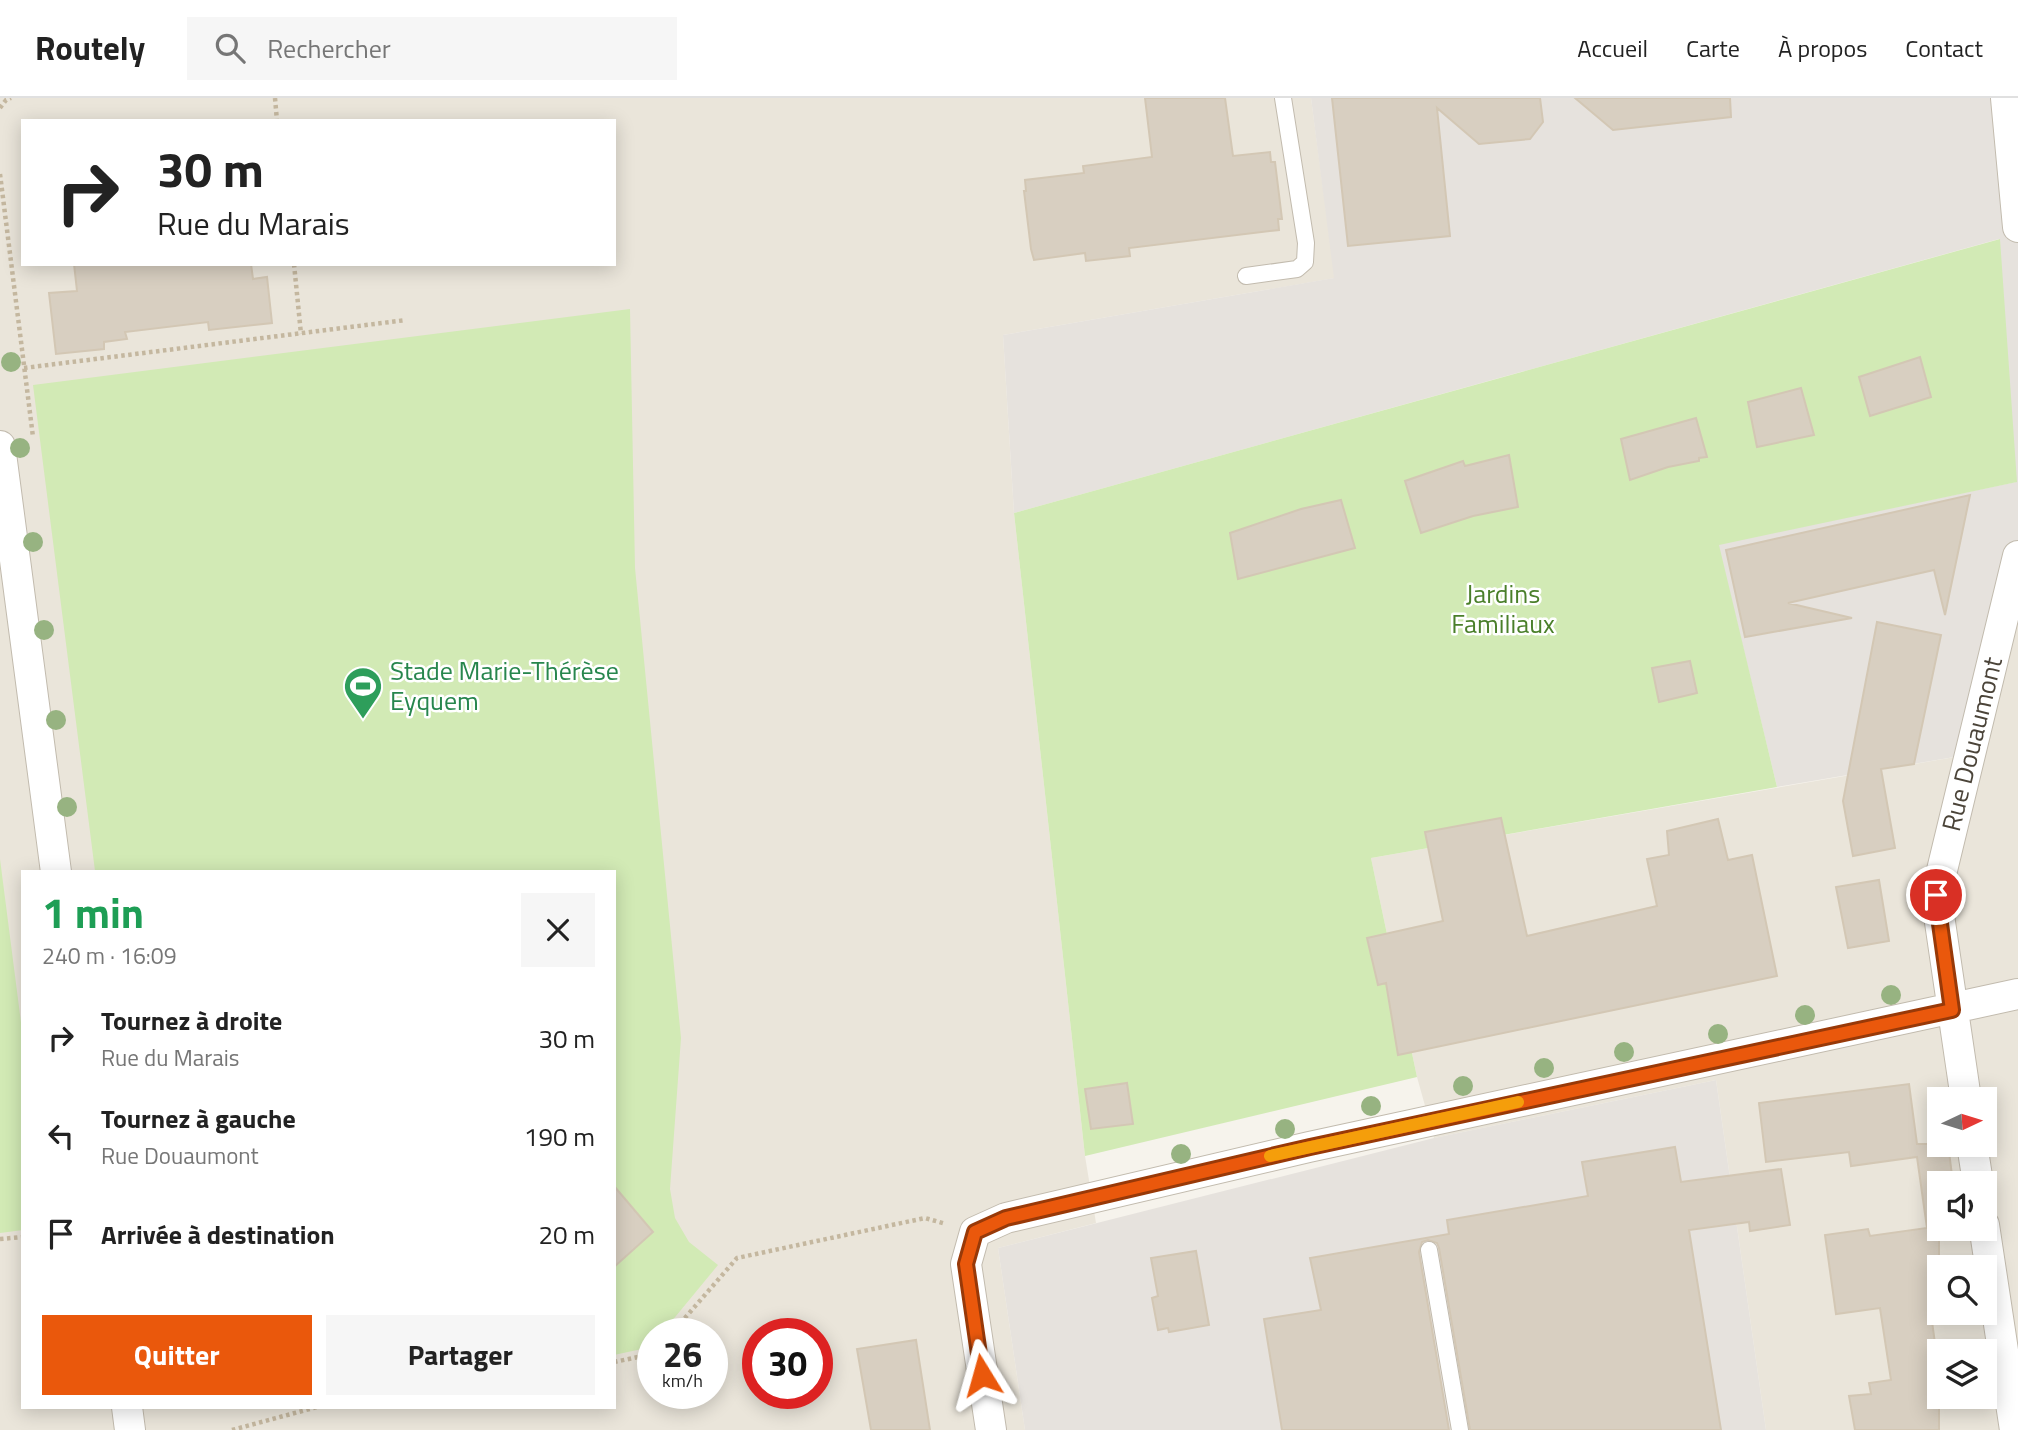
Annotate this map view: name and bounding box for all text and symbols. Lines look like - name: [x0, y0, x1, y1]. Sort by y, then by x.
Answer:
- search box: [187, 17, 677, 80]
- text: Routely: [35, 23, 145, 73]
- icon: search: [211, 29, 249, 67]
- text: Rechercher: [267, 29, 391, 68]
- text: Accueil: [1577, 30, 1648, 66]
- text: Carte: [1686, 30, 1740, 66]
- text: À propos: [1778, 30, 1867, 66]
- text: Contact: [1905, 30, 1983, 66]
- text: 30 m: [157, 131, 264, 206]
- icon: right: [42, 147, 133, 238]
- text: Rue du Marais: [157, 199, 350, 247]
- park label: Jardins Familiaux: [1451, 574, 1555, 643]
- place label: Stade Marie-Thérèse Eyquem: [390, 651, 619, 720]
- street label: Rue Douaumont: [1931, 653, 2012, 835]
- sports icon: Stade Marie-Thérèse Eyquem: [342, 665, 384, 720]
- pin: [1906, 865, 1966, 925]
- icon: arrive: [1917, 876, 1955, 914]
- text: 1 min: [42, 880, 144, 944]
- button: close: [521, 893, 595, 967]
- text: 240 m · 16:09: [42, 938, 177, 973]
- text: Tournez à droite: [101, 1001, 282, 1040]
- icon: right: [42, 1019, 80, 1057]
- text: 30 m: [538, 1019, 595, 1058]
- text: Rue du Marais: [101, 1040, 239, 1075]
- north arrow: [1927, 1087, 1997, 1157]
- map controls: [1927, 1087, 1997, 1409]
- text: Tournez à gauche: [101, 1099, 296, 1138]
- icon: left: [42, 1117, 80, 1155]
- text: 190 m: [524, 1117, 595, 1156]
- text: Rue Douaumont: [101, 1138, 259, 1173]
- button: sound: [1927, 1171, 1997, 1241]
- icon: arrive: [42, 1215, 80, 1253]
- text: Arrivée à destination: [101, 1215, 335, 1254]
- text: 20 m: [538, 1215, 595, 1254]
- button: search: [1927, 1255, 1997, 1325]
- button: Quitter: [42, 1315, 312, 1395]
- button: Partager: [326, 1315, 595, 1395]
- speed limit sign: 30: [742, 1318, 833, 1409]
- text: 26: [663, 1327, 702, 1381]
- position arrow: [945, 1338, 1019, 1412]
- button: layers: [1927, 1339, 1997, 1409]
- text: km/h: [662, 1367, 703, 1394]

